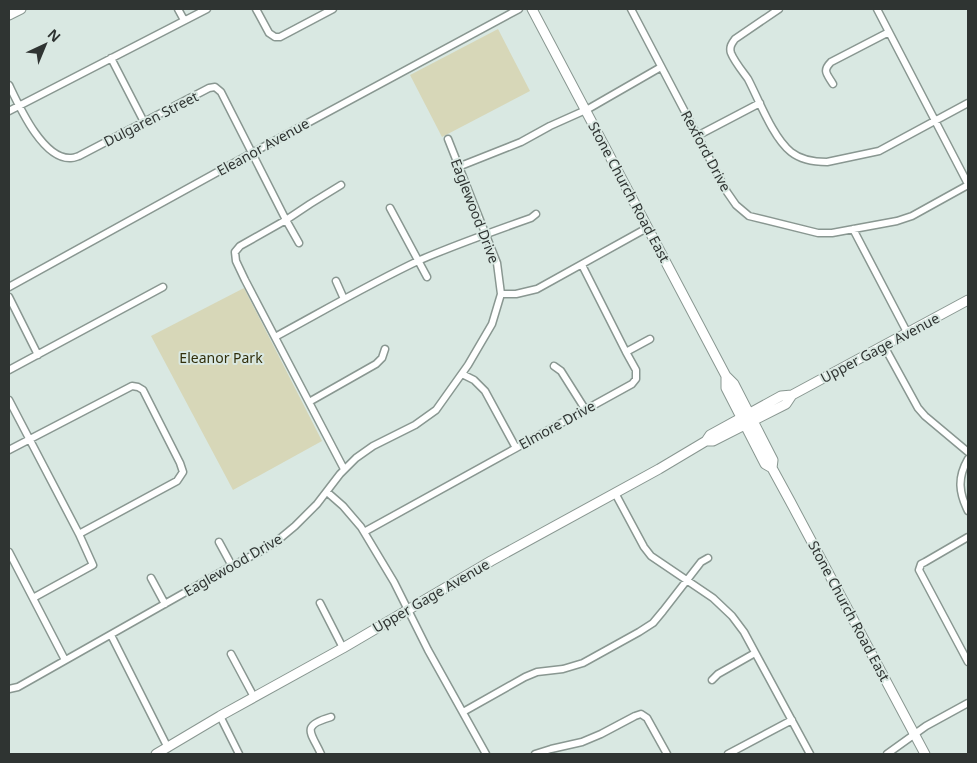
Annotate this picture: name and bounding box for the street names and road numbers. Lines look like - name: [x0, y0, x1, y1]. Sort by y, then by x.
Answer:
- street label: Dulgaren Street: [100, 87, 201, 151]
- street label: Rexford Drive: [677, 107, 736, 195]
- street label: Eleanor Avenue: [213, 113, 312, 180]
- street label: Stone Church Road East: [584, 118, 675, 265]
- street label: Eaglewood Drive: [447, 156, 504, 266]
- street label: Upper Gage Avenue: [817, 308, 943, 387]
- street label: Elmore Drive: [515, 396, 598, 453]
- street label: Eaglewood Drive: [180, 529, 285, 600]
- street label: Stone Church Road East: [804, 537, 895, 684]
- street label: Upper Gage Avenue: [369, 554, 493, 637]

